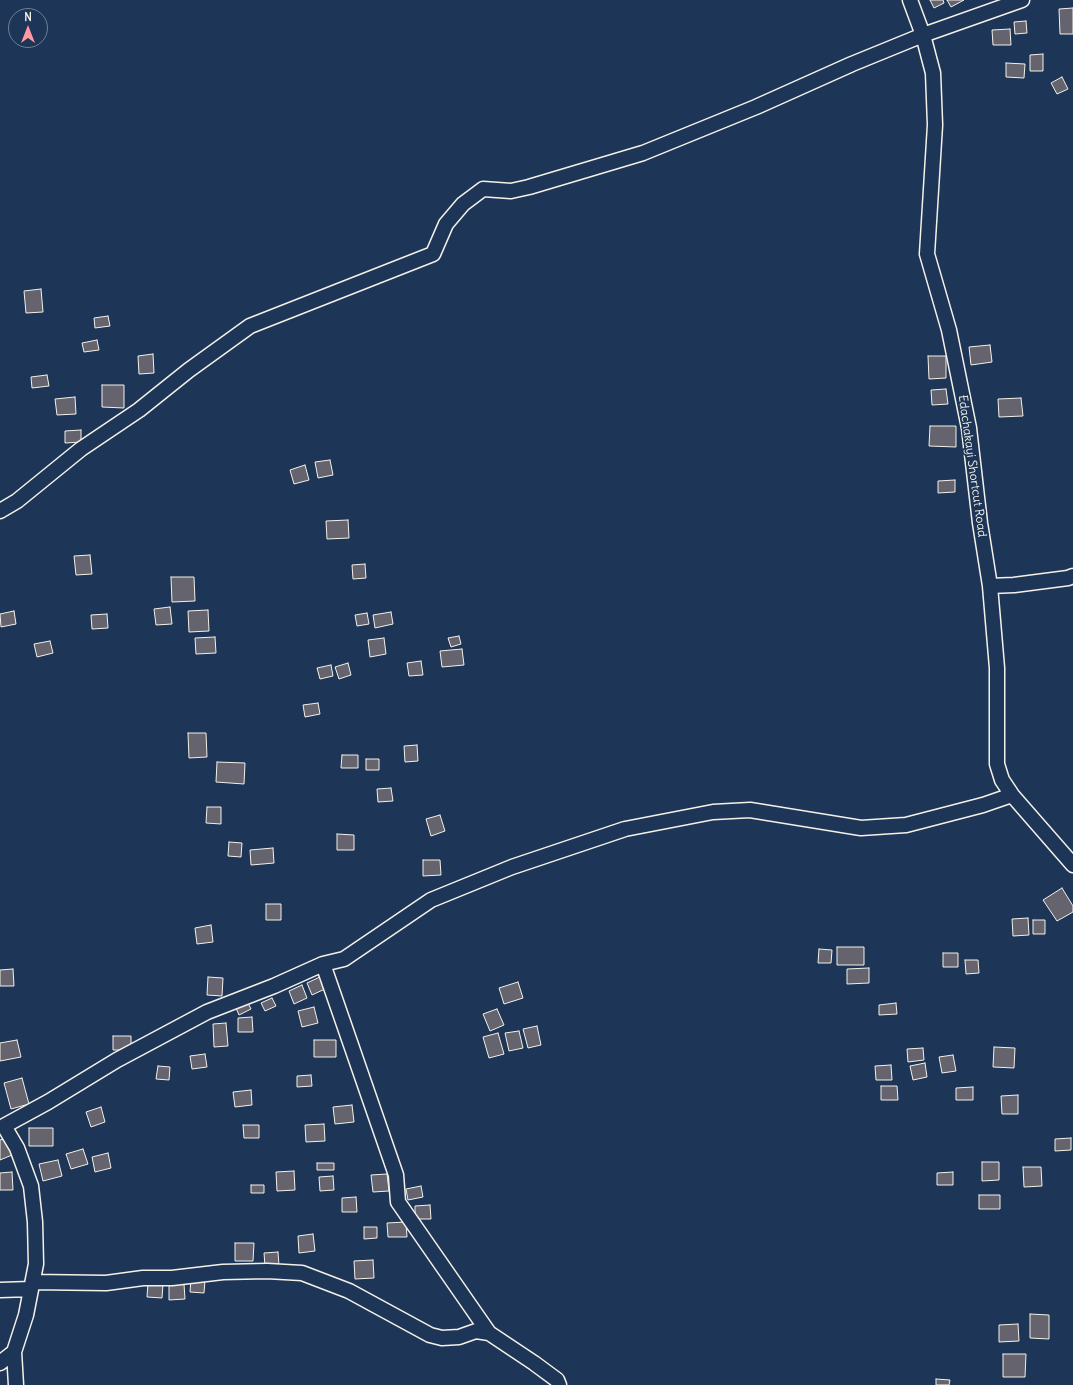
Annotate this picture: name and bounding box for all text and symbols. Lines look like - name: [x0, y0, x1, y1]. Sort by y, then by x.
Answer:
- north arrow: [8, 8, 48, 48]
- text: N: [24, 10, 32, 24]
- street label: Edachakayi Shortcut Road: [955, 394, 989, 538]

